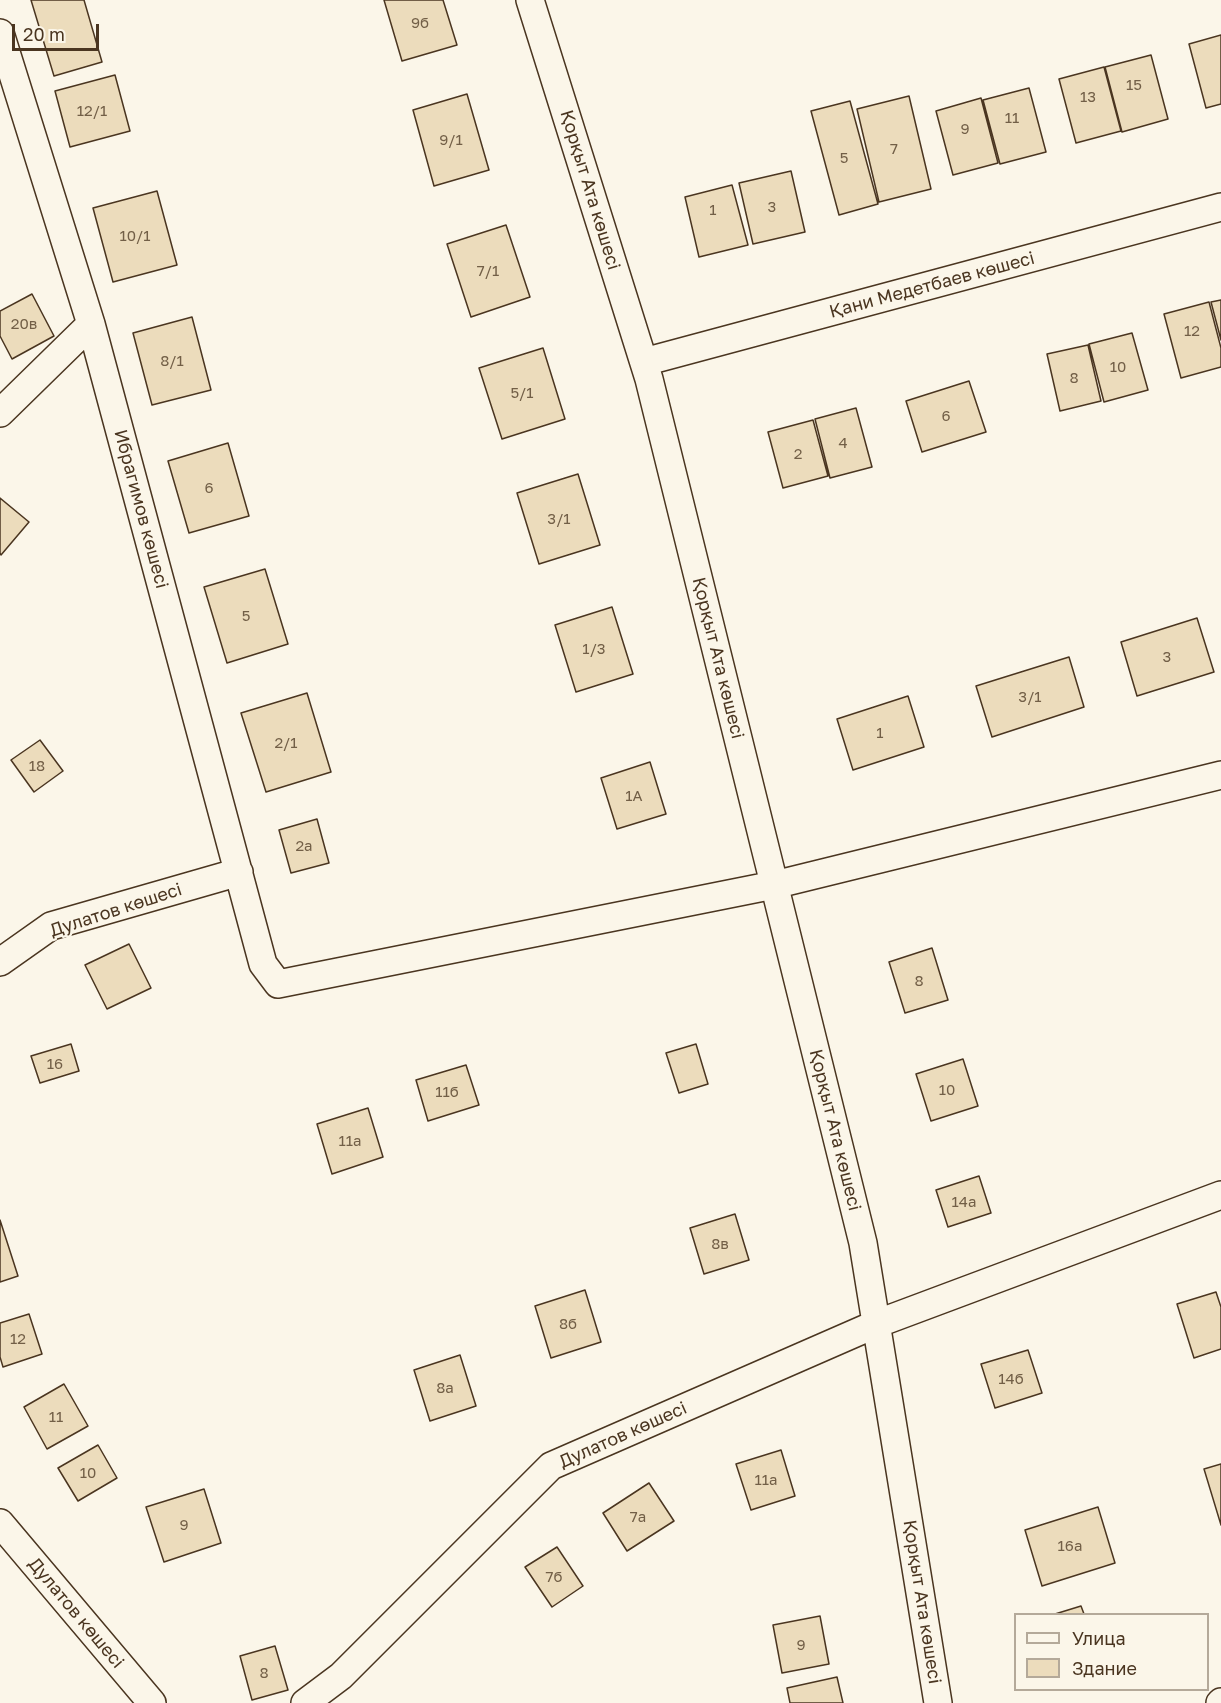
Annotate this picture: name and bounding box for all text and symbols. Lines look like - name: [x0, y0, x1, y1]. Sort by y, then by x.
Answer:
- scale bar: [15, 12, 102, 50]
- house number: 9б: [411, 14, 429, 32]
- text: 20 m: [23, 23, 65, 45]
- house number: 15: [1126, 76, 1142, 94]
- house number: 13: [1080, 88, 1096, 106]
- house number: 12/1: [77, 102, 107, 120]
- street label: Қорқыт Ата көшесі: [555, 108, 625, 272]
- house number: 11: [1005, 109, 1019, 127]
- house number: 9: [960, 120, 970, 138]
- house number: 9/1: [439, 131, 463, 149]
- house number: 7: [890, 140, 898, 158]
- house number: 5: [840, 149, 848, 167]
- house number: 3: [768, 198, 776, 216]
- house number: 1: [709, 201, 717, 219]
- house number: 10/1: [119, 227, 151, 245]
- street label: Қани Медетбаев көшесі: [827, 247, 1037, 323]
- house number: 7/1: [477, 262, 499, 280]
- house number: 20в: [11, 315, 37, 333]
- house number: 12: [1184, 322, 1200, 340]
- house number: 8/1: [160, 352, 184, 370]
- house number: 10: [1110, 358, 1126, 376]
- house number: 8: [1069, 369, 1079, 387]
- house number: 5/1: [510, 384, 534, 402]
- house number: 6: [941, 407, 951, 425]
- street label: Ибрагимов көшесі: [109, 427, 173, 591]
- house number: 4: [838, 434, 848, 452]
- house number: 2: [794, 445, 802, 463]
- house number: 6: [204, 479, 214, 497]
- house number: 3/1: [547, 510, 571, 528]
- street label: Қорқыт Ата көшесі: [687, 575, 749, 741]
- house number: 5: [242, 607, 250, 625]
- house number: 1/3: [582, 640, 606, 658]
- house number: 3: [1163, 648, 1171, 666]
- house number: 3/1: [1018, 688, 1042, 706]
- house number: 1: [876, 724, 884, 742]
- house number: 2/1: [274, 734, 298, 752]
- house number: 18: [29, 757, 45, 775]
- house number: 1А: [625, 787, 643, 805]
- house number: 2а: [295, 837, 313, 855]
- street label: Дулатов көшесі: [47, 878, 185, 942]
- house number: 8: [914, 972, 924, 990]
- street label: Қорқыт Ата көшесі: [804, 1047, 866, 1213]
- house number: 16: [47, 1055, 63, 1073]
- house number: 10: [939, 1081, 955, 1099]
- house number: 11б: [435, 1083, 459, 1101]
- house number: 11а: [338, 1132, 362, 1150]
- house number: 14а: [952, 1193, 976, 1211]
- house number: 8в: [711, 1235, 729, 1253]
- house number: 8б: [559, 1315, 577, 1333]
- house number: 12: [10, 1330, 26, 1348]
- house number: 14б: [998, 1370, 1024, 1388]
- house number: 8а: [436, 1379, 454, 1397]
- street label: Дулатов көшесі: [556, 1397, 690, 1473]
- house number: 11: [49, 1408, 63, 1426]
- house number: 10: [80, 1464, 96, 1482]
- house number: 11а: [754, 1471, 778, 1489]
- house number: 7а: [630, 1508, 646, 1526]
- house number: 9: [179, 1516, 189, 1534]
- street label: Қорқыт Ата көшесі: [898, 1518, 946, 1686]
- house number: 16а: [1058, 1537, 1082, 1555]
- street label: Дулатов көшесі: [24, 1553, 128, 1673]
- house number: 7б: [546, 1568, 562, 1586]
- legend: [1014, 1613, 1209, 1691]
- text: Улица: [1072, 1627, 1126, 1649]
- house number: 9: [796, 1636, 806, 1654]
- text: Здание: [1072, 1657, 1137, 1679]
- house number: 8: [259, 1664, 269, 1682]

